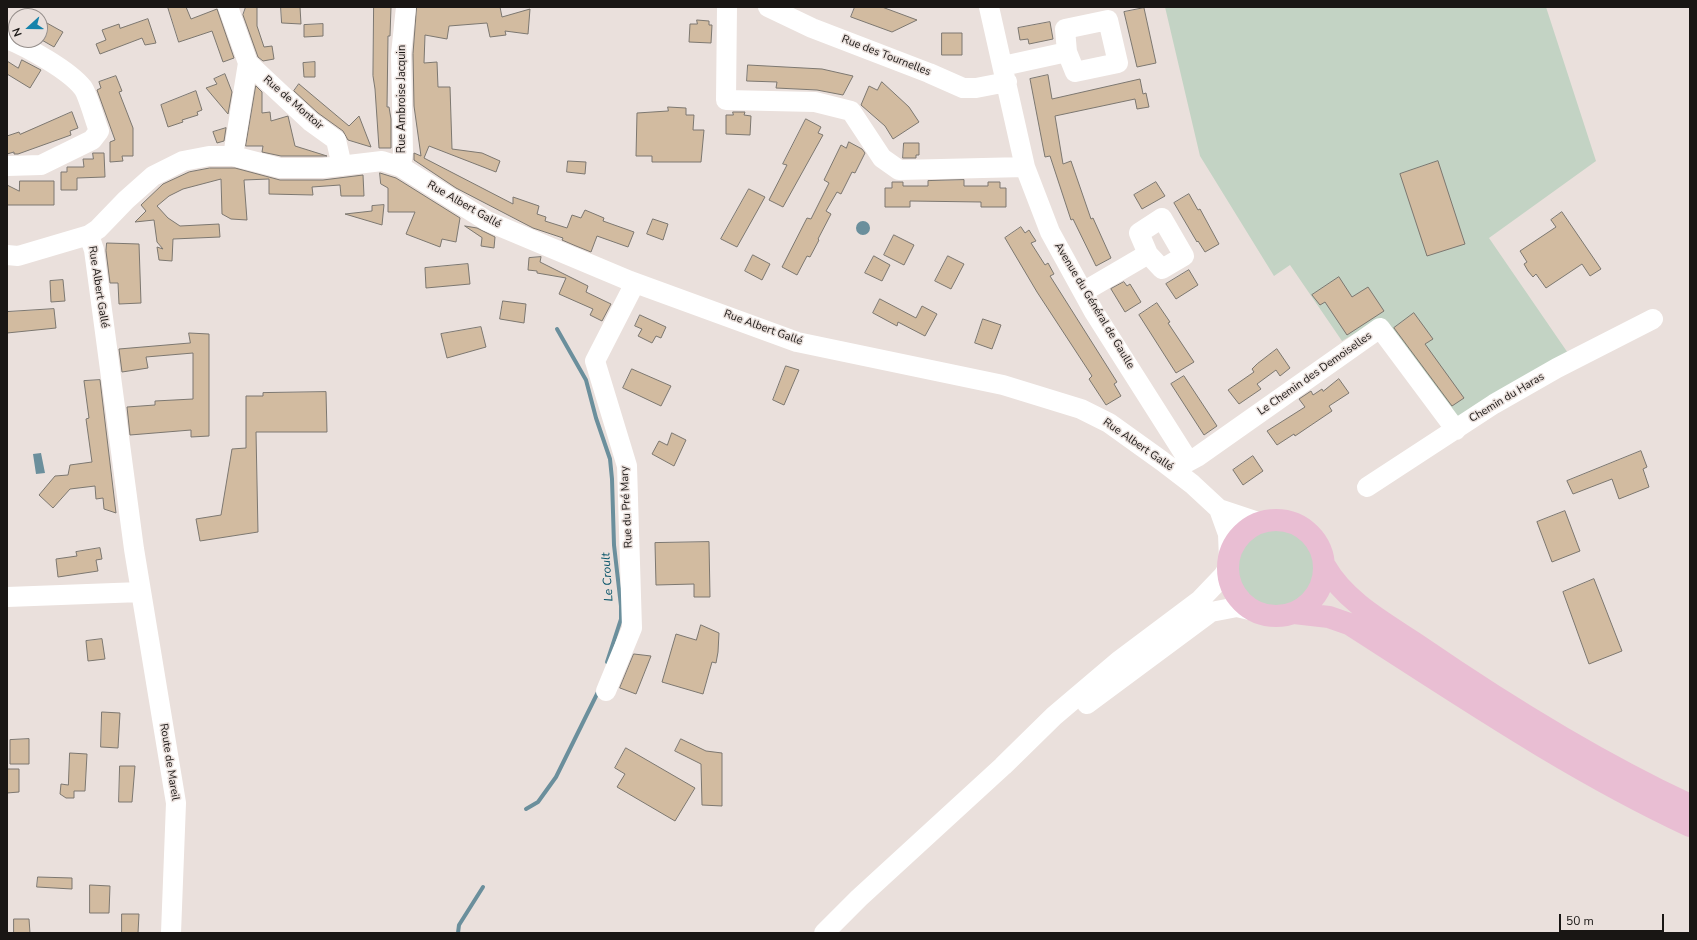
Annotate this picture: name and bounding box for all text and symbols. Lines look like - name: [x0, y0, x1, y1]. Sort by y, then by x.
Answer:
- north arrow: [8, 8, 48, 48]
- text: N: [9, 26, 26, 39]
- street label: Rue des Tournelles: [840, 33, 932, 79]
- street label: Rue Ambroise Jacquin: [395, 45, 409, 153]
- street label: Rue de Montoir: [260, 73, 326, 133]
- street label: Rue Albert Gallé: [425, 179, 503, 231]
- street label: Avenue du Général de Gaulle: [1051, 241, 1137, 371]
- street label: Rue Albert Gallé: [85, 245, 111, 329]
- street label: Rue Albert Gallé: [722, 308, 804, 348]
- street label: Le Chemin des Demoiselles: [1255, 329, 1375, 419]
- street label: Chemin du Haras: [1467, 370, 1547, 426]
- street label: Rue Albert Gallé: [1100, 416, 1176, 474]
- street label: Rue du Pré Mary: [618, 466, 636, 548]
- water label: Le Croult: [599, 552, 617, 602]
- street label: Route de Mareil: [156, 723, 182, 801]
- scale bar: [1561, 906, 1666, 932]
- text: 50 m: [1566, 913, 1594, 929]

